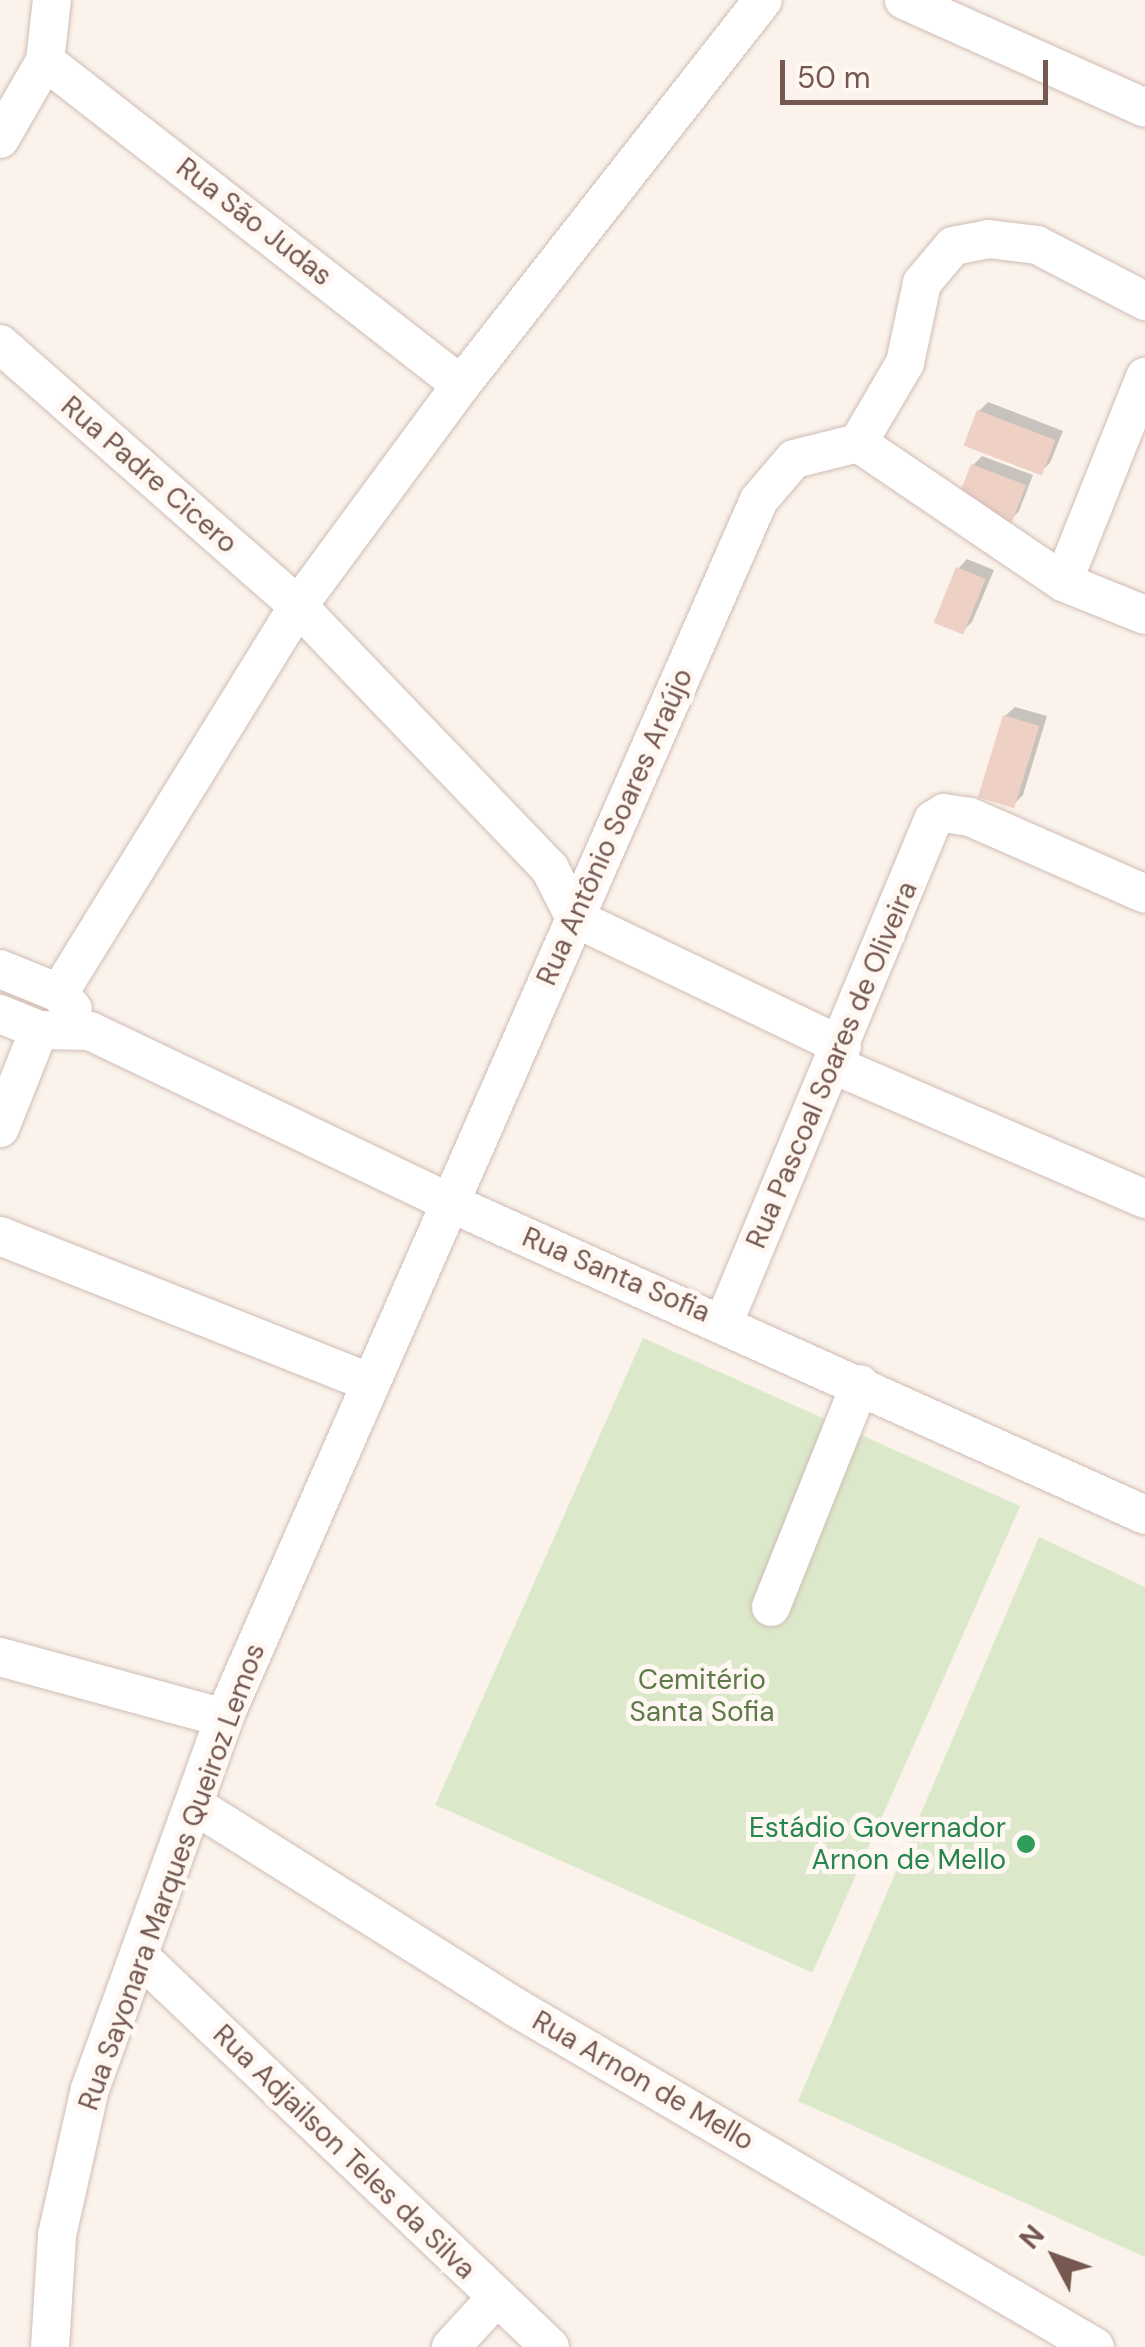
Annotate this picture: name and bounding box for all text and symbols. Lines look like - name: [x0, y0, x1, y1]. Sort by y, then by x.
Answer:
- scale bar: [785, 40, 1052, 102]
- text: 50 m: [797, 58, 871, 97]
- street label: Rua São Judas: [170, 151, 338, 293]
- street label: Rua Padre Cicero: [54, 389, 244, 561]
- street label: Rua Antônio Soares Araújo: [530, 663, 700, 991]
- street label: Rua Pascoal Soares de Oliveira: [739, 877, 925, 1253]
- street label: Rua Santa Sofia: [517, 1220, 715, 1330]
- street label: Rua Sayonara Marques Queiroz Lemos: [72, 1639, 272, 2115]
- park label: Cemitério Santa Sofia: [629, 1663, 775, 1729]
- place label: Estádio Governador Arnon de Mello: [749, 1811, 1006, 1877]
- marker: Estádio Governador Arnon de Mello: [1015, 1833, 1037, 1855]
- street label: Rua Arnon de Mello: [526, 2004, 760, 2158]
- street label: Rua Adjailson Teles da Silva: [206, 2018, 482, 2286]
- north arrow: [1005, 2207, 1105, 2307]
- text: N: [1011, 2217, 1053, 2257]

